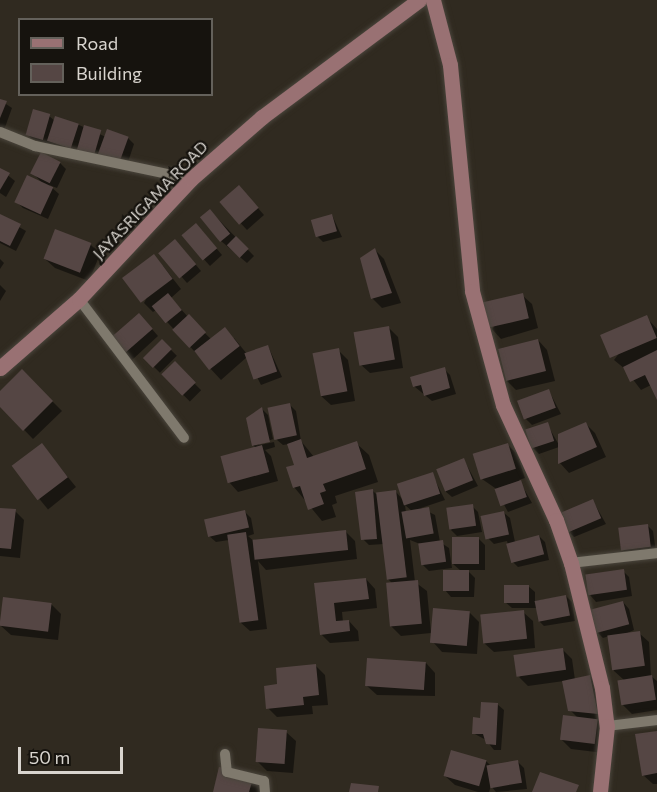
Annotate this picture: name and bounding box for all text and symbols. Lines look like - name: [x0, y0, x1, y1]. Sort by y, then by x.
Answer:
- legend: [18, 18, 213, 96]
- text: Road: [76, 32, 118, 54]
- text: Building: [76, 62, 142, 84]
- street label: JAYASRIGAMA ROAD: [89, 137, 211, 263]
- scale bar: [21, 735, 126, 773]
- text: 50 m: [29, 746, 70, 768]

